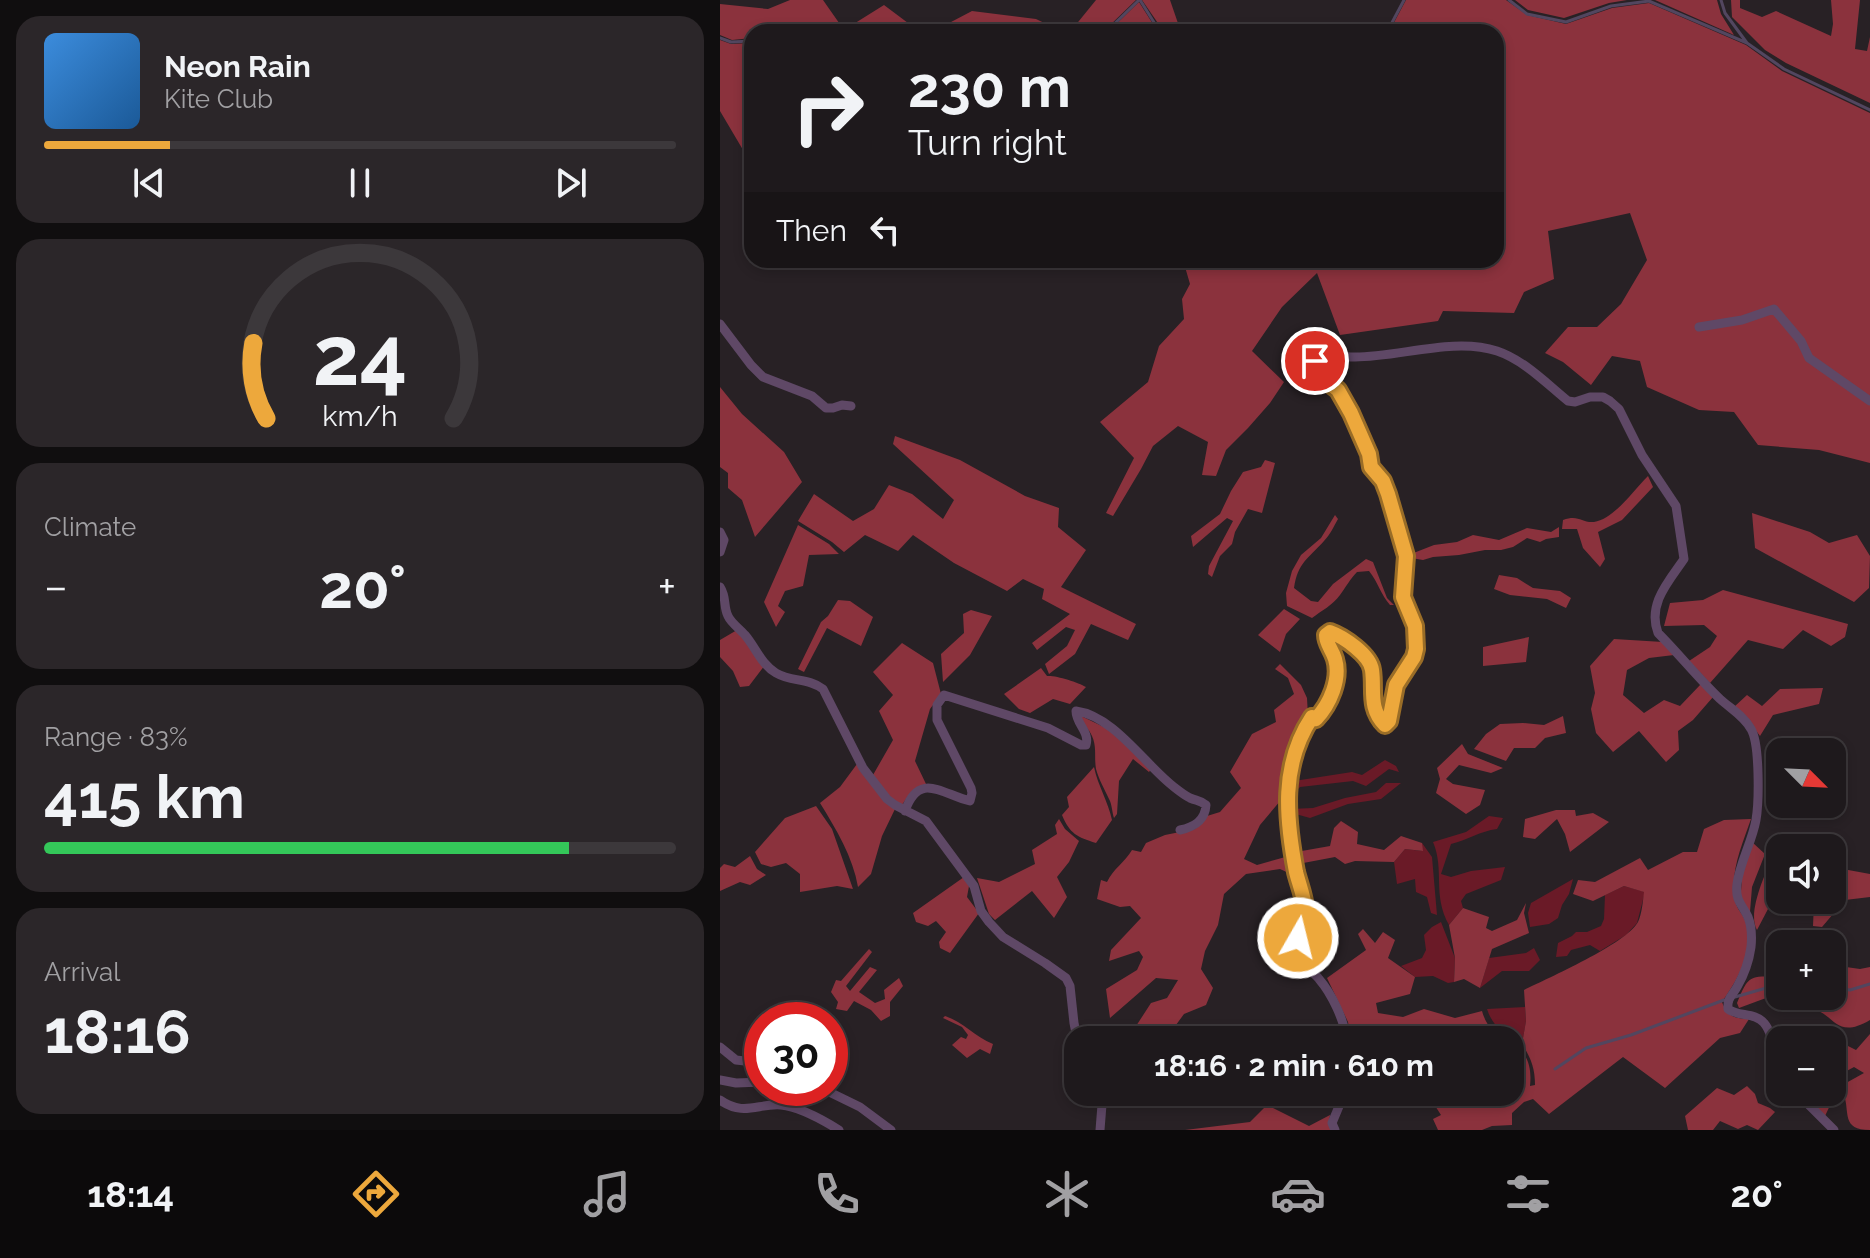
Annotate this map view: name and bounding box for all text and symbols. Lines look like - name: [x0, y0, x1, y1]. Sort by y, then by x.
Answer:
- text: Neon Rain: [164, 49, 311, 84]
- text: 230 m: [908, 54, 1071, 120]
- icon: right: [776, 56, 880, 160]
- text: Kite Club: [164, 84, 273, 114]
- text: Turn right: [908, 121, 1067, 163]
- icon: previous: [127, 161, 171, 205]
- icon: pause: [338, 161, 382, 205]
- icon: next: [549, 161, 593, 205]
- icon: left: [863, 208, 907, 252]
- text: Then: [776, 213, 847, 248]
- text: 24: [313, 306, 407, 403]
- pin: [1281, 327, 1349, 395]
- icon: arrive: [1293, 339, 1337, 383]
- text: km/h: [322, 399, 398, 433]
- text: Climate: [44, 512, 136, 542]
- text: 20°: [319, 552, 406, 622]
- text: −: [44, 561, 68, 612]
- text: +: [658, 561, 676, 612]
- text: Range · 83%: [44, 722, 187, 752]
- north arrow: [1766, 738, 1846, 818]
- map controls: [1766, 738, 1846, 1106]
- text: 415 km: [44, 762, 245, 832]
- button: sound: [1766, 834, 1846, 914]
- position arrow: [1256, 896, 1340, 980]
- button: +: [1766, 930, 1846, 1010]
- text: Arrival: [44, 957, 120, 987]
- text: 18:16: [44, 997, 191, 1067]
- speed limit sign: 30: [744, 1002, 848, 1106]
- button: −: [1766, 1026, 1846, 1106]
- text: 18:16 · 2 min · 610 m: [1154, 1048, 1434, 1083]
- icon: directions: [348, 1166, 404, 1222]
- icon: music: [579, 1166, 635, 1222]
- icon: phone: [809, 1166, 865, 1222]
- icon: climate: [1039, 1166, 1095, 1222]
- icon: car: [1270, 1166, 1326, 1222]
- icon: filters: [1500, 1166, 1556, 1222]
- text: 18:14: [87, 1173, 174, 1215]
- text: 20°: [1731, 1173, 1783, 1215]

